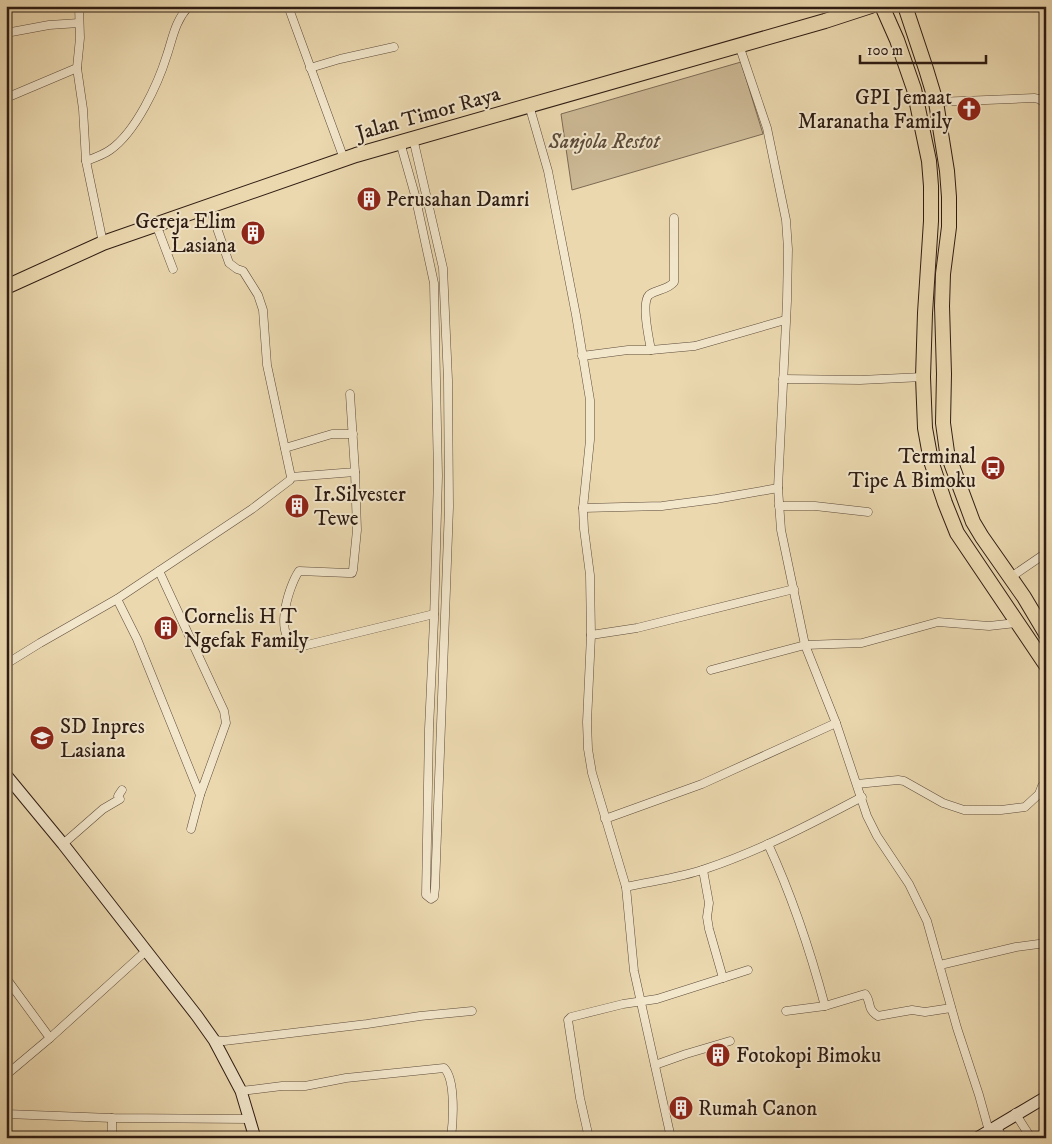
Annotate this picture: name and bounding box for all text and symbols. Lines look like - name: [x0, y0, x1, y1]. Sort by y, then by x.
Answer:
- scale bar: [860, 32, 986, 64]
- text: 100 m: [867, 41, 903, 60]
- street label: Jalan Timor Raya: [351, 81, 503, 147]
- place label: GPI Jemaat Maranatha Family: [798, 85, 953, 135]
- church icon: GPI Jemaat Maranatha Family: [956, 96, 982, 122]
- park label: Sanjola Restot: [547, 129, 661, 155]
- building icon: Perusahan Damri: [356, 186, 382, 212]
- place label: Perusahan Damri: [386, 187, 529, 213]
- place label: Gereja Elim Lasiana: [135, 209, 236, 259]
- building icon: Gereja Elim Lasiana: [240, 220, 266, 246]
- place label: Terminal Tipe A Bimoku: [848, 444, 977, 494]
- bus stop icon: Terminal Tipe A Bimoku: [980, 455, 1006, 481]
- place label: Ir.Silvester Tewe: [314, 482, 406, 532]
- building icon: Ir.Silvester Tewe: [284, 493, 310, 519]
- place label: Cornelis H T Ngefak Family: [184, 604, 310, 654]
- building icon: Cornelis H T Ngefak Family: [153, 615, 179, 641]
- place label: SD Inpres Lasiana: [60, 714, 145, 764]
- school or university icon: SD Inpres Lasiana: [29, 725, 55, 751]
- building icon: Fotokopi Bimoku: [705, 1042, 731, 1068]
- place label: Fotokopi Bimoku: [736, 1043, 881, 1069]
- building icon: Rumah Canon: [668, 1095, 694, 1121]
- place label: Rumah Canon: [698, 1096, 817, 1122]

